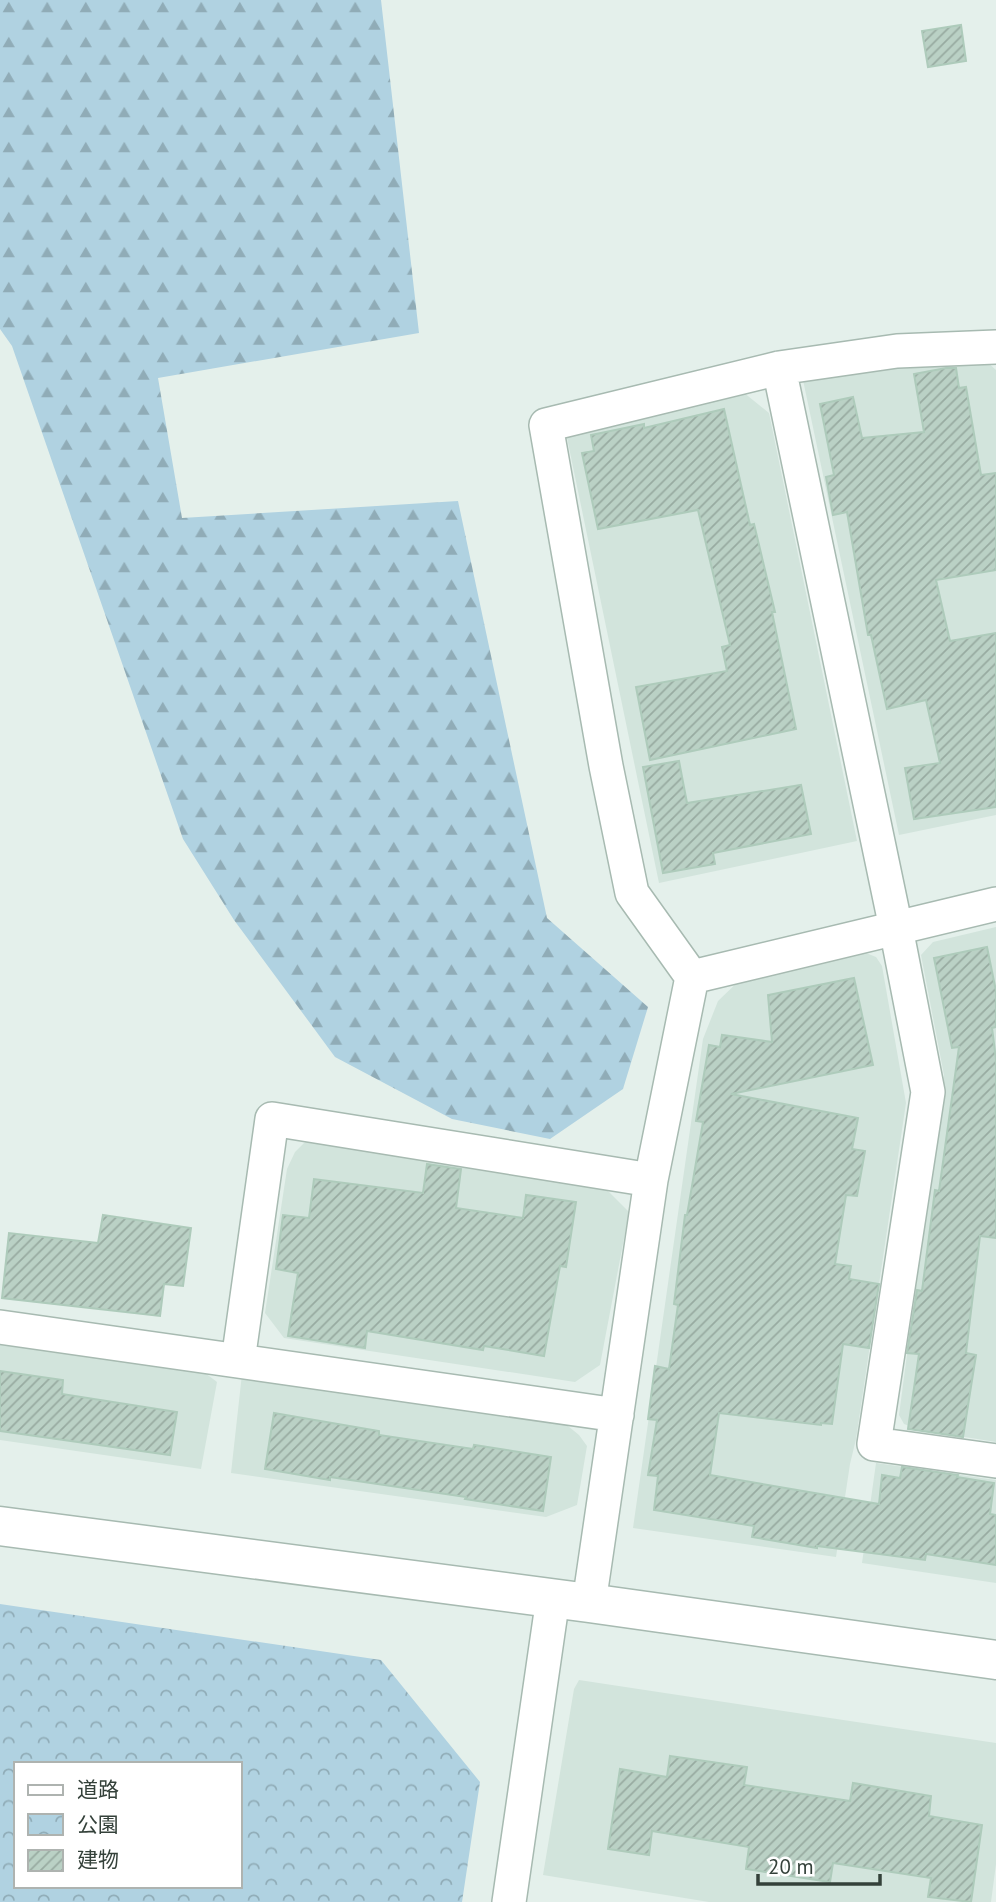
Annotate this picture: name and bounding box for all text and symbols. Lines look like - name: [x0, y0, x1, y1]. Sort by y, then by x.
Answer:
- legend: [14, 1762, 242, 1888]
- text: 道路: [77, 1776, 119, 1803]
- text: 公園: [77, 1811, 119, 1838]
- scale bar: [758, 1842, 880, 1886]
- text: 建物: [77, 1846, 119, 1873]
- text: 20 m: [768, 1853, 814, 1880]

